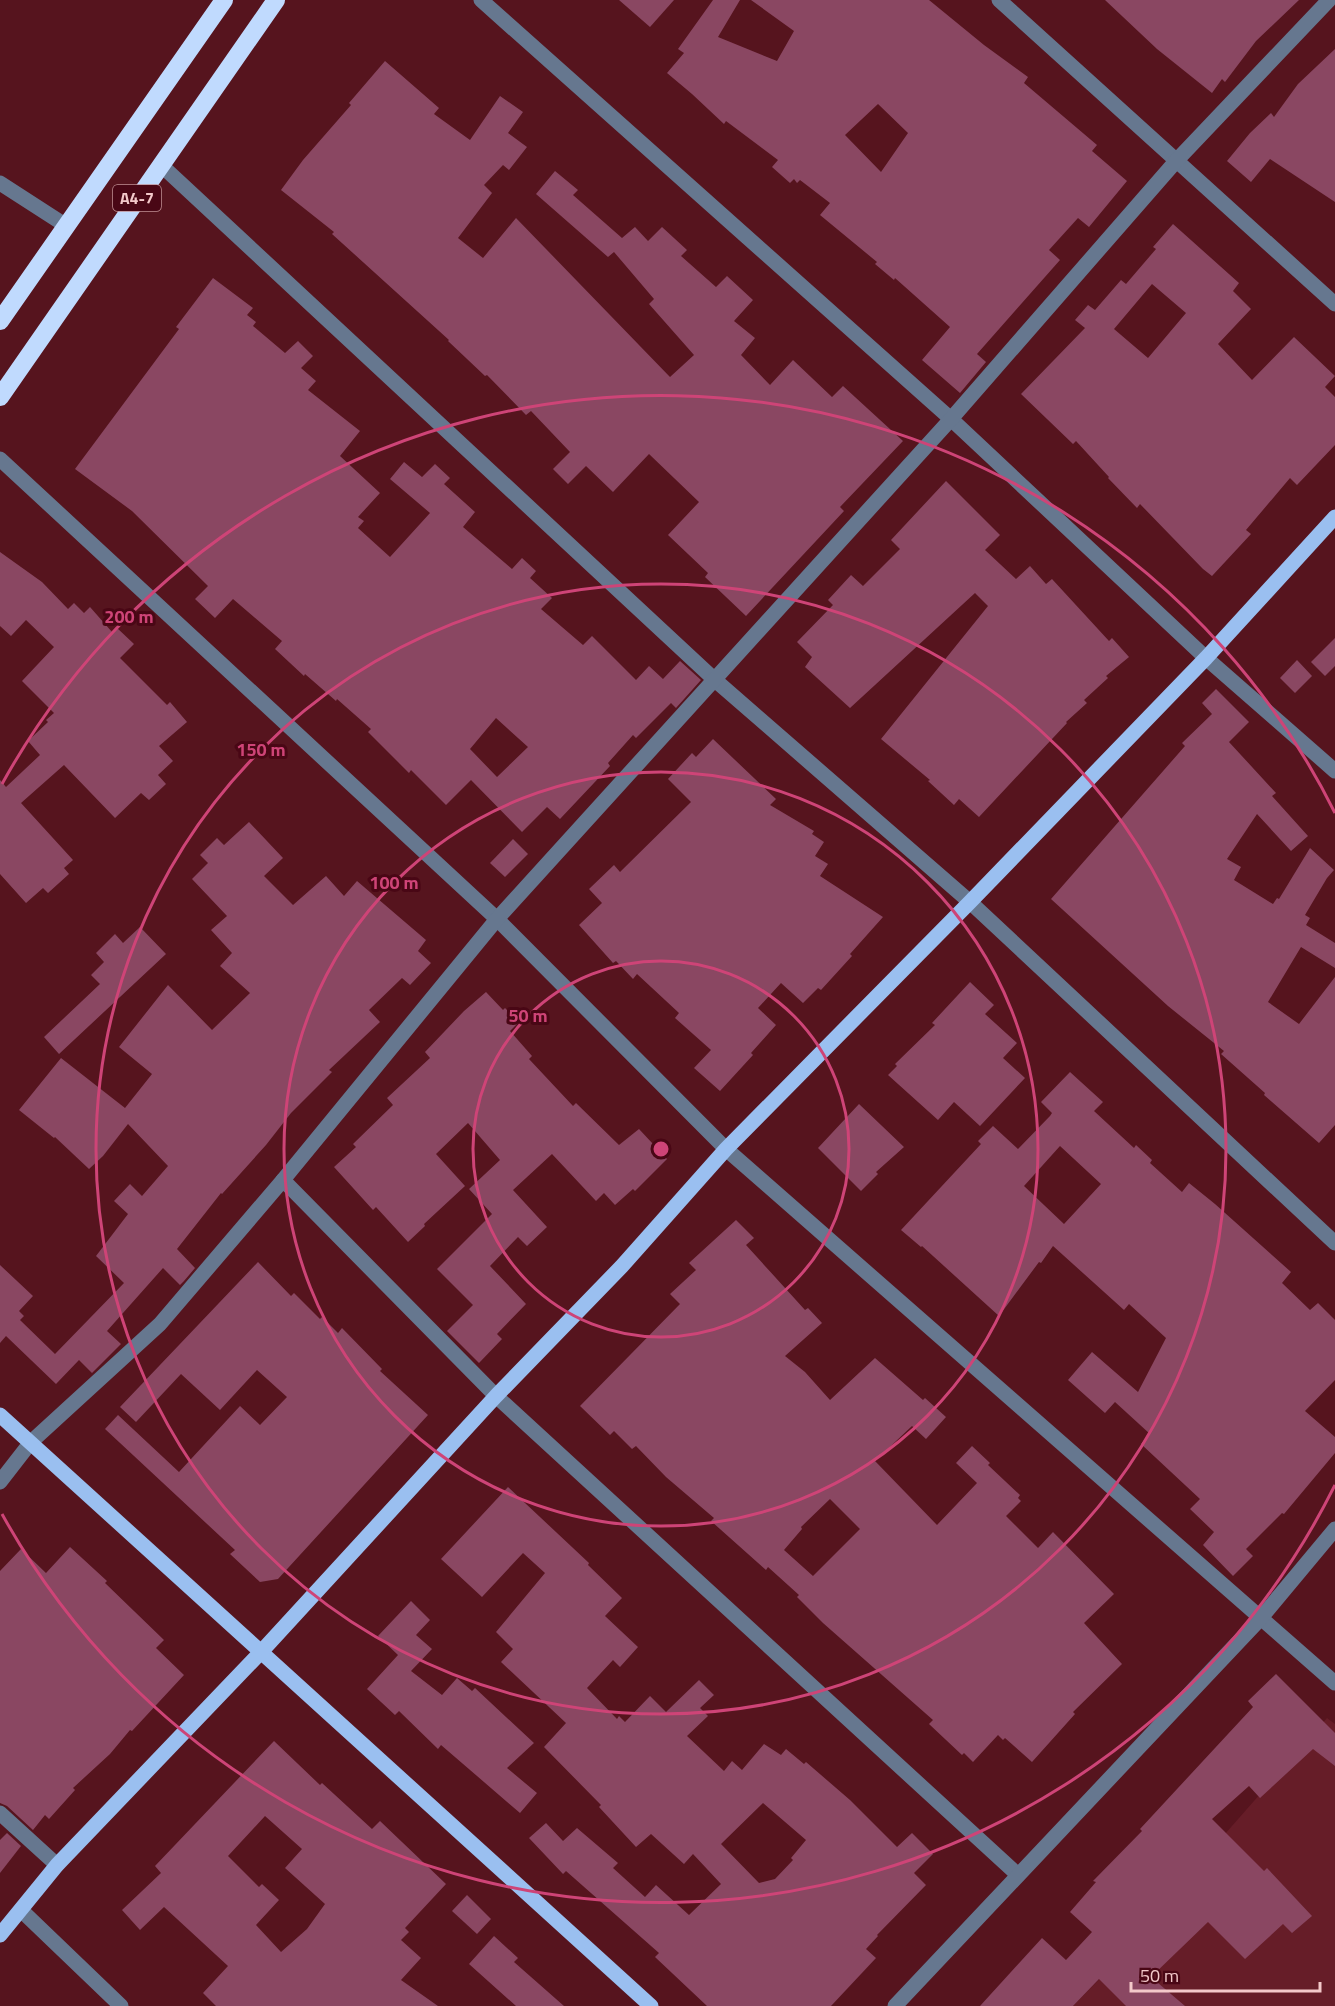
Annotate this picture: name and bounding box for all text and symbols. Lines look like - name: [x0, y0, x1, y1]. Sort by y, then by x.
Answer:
- road number: A4-7: [113, 185, 161, 211]
- text: 200 m: [104, 603, 154, 630]
- text: 150 m: [236, 736, 286, 763]
- text: 100 m: [369, 869, 419, 896]
- text: 50 m: [508, 1002, 548, 1029]
- centre of rings: [651, 1139, 671, 1159]
- scale bar: [1131, 1955, 1320, 1993]
- text: 50 m: [1140, 1962, 1179, 1989]

